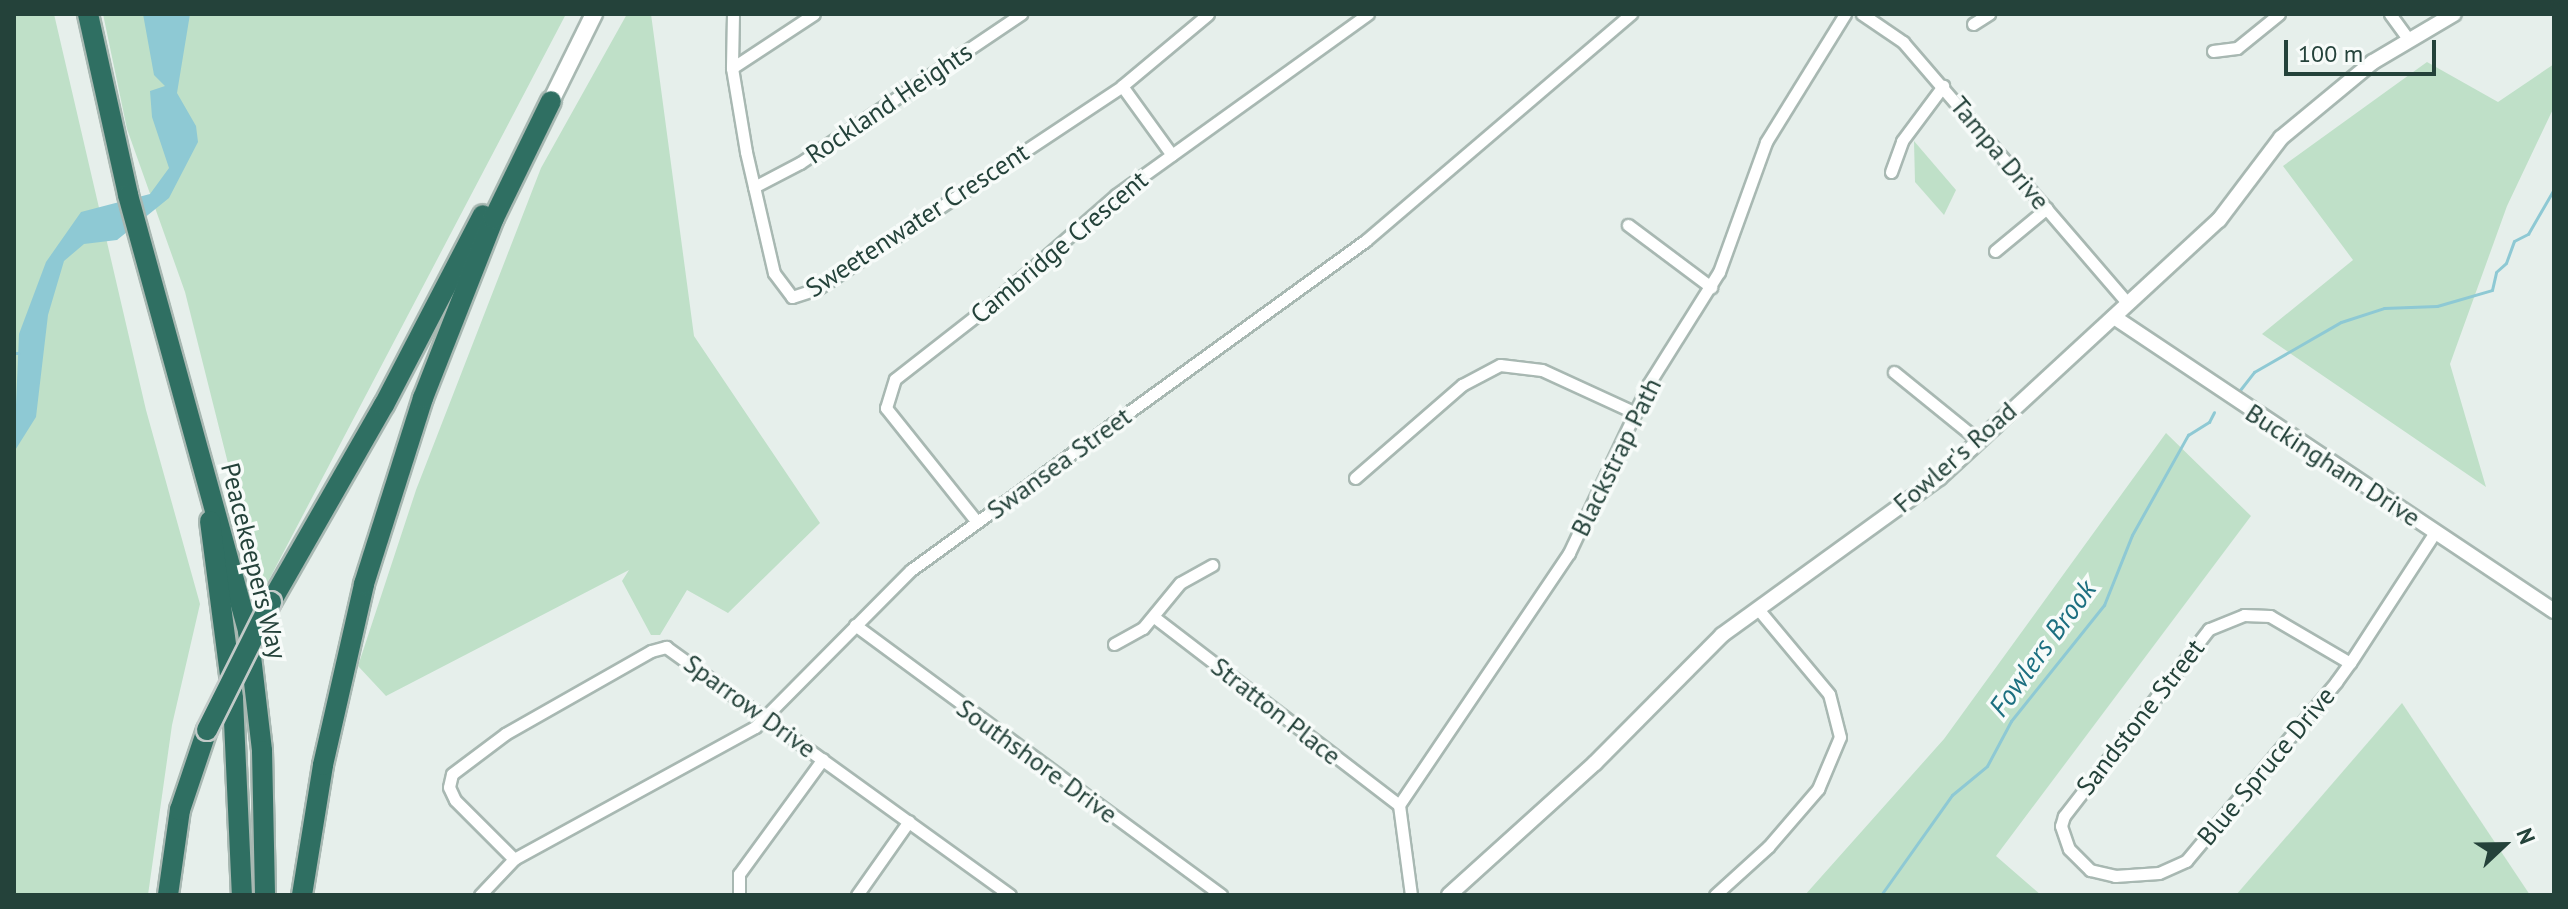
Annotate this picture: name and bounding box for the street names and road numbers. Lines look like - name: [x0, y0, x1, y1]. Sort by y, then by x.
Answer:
- street label: Rockland Heights: [800, 36, 978, 170]
- street label: Tampa Drive: [1944, 90, 2056, 216]
- street label: Sweetenwater Crescent: [800, 136, 1034, 304]
- street label: Cambridge Crescent: [964, 164, 1154, 330]
- street label: Blackstrap Path: [1564, 373, 1668, 541]
- street label: Fowler's Road: [1887, 395, 2023, 519]
- street label: Buckingham Drive: [2240, 397, 2426, 533]
- street label: Swansea Street: [981, 400, 1137, 526]
- street label: Peacekeepers Way: [214, 459, 294, 663]
- street label: Sandstone Street: [2069, 633, 2211, 801]
- street label: Sparrow Drive: [678, 647, 822, 765]
- street label: Stratton Place: [1205, 651, 1347, 771]
- street label: Blue Spruce Drive: [2191, 680, 2341, 852]
- street label: Southshore Drive: [951, 692, 1123, 830]

